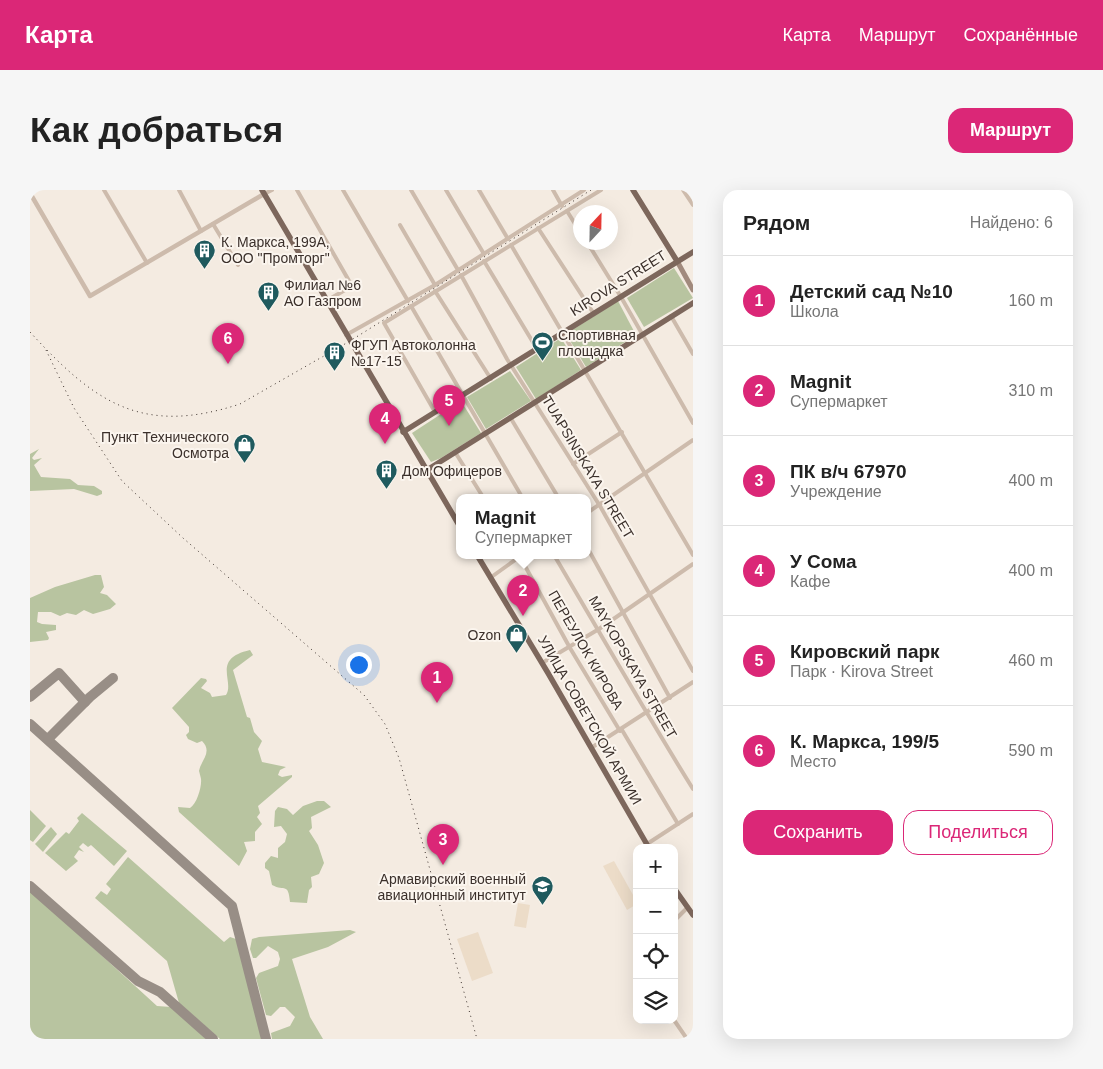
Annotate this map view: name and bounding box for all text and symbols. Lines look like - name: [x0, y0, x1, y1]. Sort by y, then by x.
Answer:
- text: Карта: [25, 21, 93, 48]
- text: Карта: [783, 25, 831, 45]
- text: Маршрут: [859, 25, 935, 45]
- text: Сохранённые: [963, 25, 1078, 45]
- button: Маршрут: [948, 108, 1073, 153]
- text: Как добраться: [30, 110, 283, 149]
- north arrow: [573, 205, 618, 250]
- text: Рядом: [743, 211, 810, 234]
- text: Найдено: 6: [970, 214, 1053, 231]
- place label: К. Маркса, 199А, ООО "Промторг": [221, 234, 330, 266]
- building icon: К. Маркса, 199А, ООО "Промторг": [193, 238, 217, 269]
- street label: KIROVA STREET: [567, 247, 669, 319]
- place label: Филиал №6 АО Газпром: [284, 277, 361, 309]
- building icon: Филиал №6 АО Газпром: [256, 281, 280, 312]
- text: Детский сад №10: [790, 281, 953, 302]
- text: 1: [755, 292, 763, 309]
- text: 160 m: [1009, 292, 1053, 309]
- text: Школа: [790, 303, 839, 320]
- pin: 6: [212, 323, 244, 364]
- place label: Спортивная площадка: [558, 327, 636, 359]
- sports icon: Спортивная площадка: [530, 331, 554, 362]
- place label: ФГУП Автоколонна №17-15: [351, 337, 476, 369]
- building icon: ФГУП Автоколонна №17-15: [323, 341, 347, 372]
- text: Magnit: [790, 371, 851, 392]
- text: 2: [755, 382, 763, 399]
- text: 310 m: [1009, 382, 1053, 399]
- pin: 5: [433, 385, 465, 426]
- street label: TUAPSINSKAYA STREET: [539, 393, 637, 542]
- text: Супермаркет: [790, 393, 888, 410]
- pin: 4: [369, 403, 401, 444]
- place label: Пункт Технического Осмотра: [101, 429, 229, 461]
- shop icon: Пункт Технического Осмотра: [233, 433, 257, 464]
- building icon: Дом Офицеров: [374, 459, 398, 490]
- text: ПК в/ч 67970: [790, 461, 907, 482]
- place label: Дом Офицеров: [402, 463, 502, 479]
- text: 3: [755, 472, 763, 489]
- text: 400 m: [1009, 472, 1053, 489]
- text: Учреждение: [790, 483, 882, 500]
- popup: [456, 494, 591, 559]
- text: Magnit: [475, 507, 536, 528]
- text: Супермаркет: [475, 529, 572, 546]
- text: У Сома: [790, 551, 857, 572]
- text: 4: [755, 562, 763, 579]
- text: 400 m: [1009, 562, 1053, 579]
- text: Кафе: [790, 573, 830, 590]
- pin: 2: [507, 575, 539, 616]
- street label: ПЕРЕУЛОК КИРОВА: [545, 588, 627, 713]
- street label: MAYKOPSKAYA STREET: [586, 593, 681, 741]
- shop icon: Ozon: [505, 623, 529, 654]
- place label: Ozon: [468, 627, 501, 643]
- street label: УЛИЦА СОВЕТСКОЙ АРМИИ: [535, 632, 646, 807]
- text: Кировский парк: [790, 641, 940, 662]
- your location: [346, 652, 372, 678]
- text: 5: [755, 652, 763, 669]
- text: 460 m: [1009, 652, 1053, 669]
- pin: 1: [421, 662, 453, 703]
- text: Парк · Kirova Street: [790, 663, 933, 680]
- text: К. Маркса, 199/5: [790, 731, 939, 752]
- text: 6: [755, 742, 763, 759]
- text: 590 m: [1009, 742, 1053, 759]
- text: Место: [790, 753, 836, 770]
- button: Сохранить: [743, 810, 893, 855]
- button: Поделиться: [903, 810, 1053, 855]
- pin: 3: [427, 824, 459, 865]
- map controls: [633, 844, 678, 1024]
- button: +: [633, 844, 678, 889]
- place label: Армавирский военный авиационный институт: [378, 871, 527, 903]
- school or university icon: Армавирский военный авиационный институт: [530, 875, 554, 906]
- button: −: [633, 889, 678, 934]
- button: locate: [633, 934, 678, 979]
- button: layers: [633, 979, 678, 1024]

